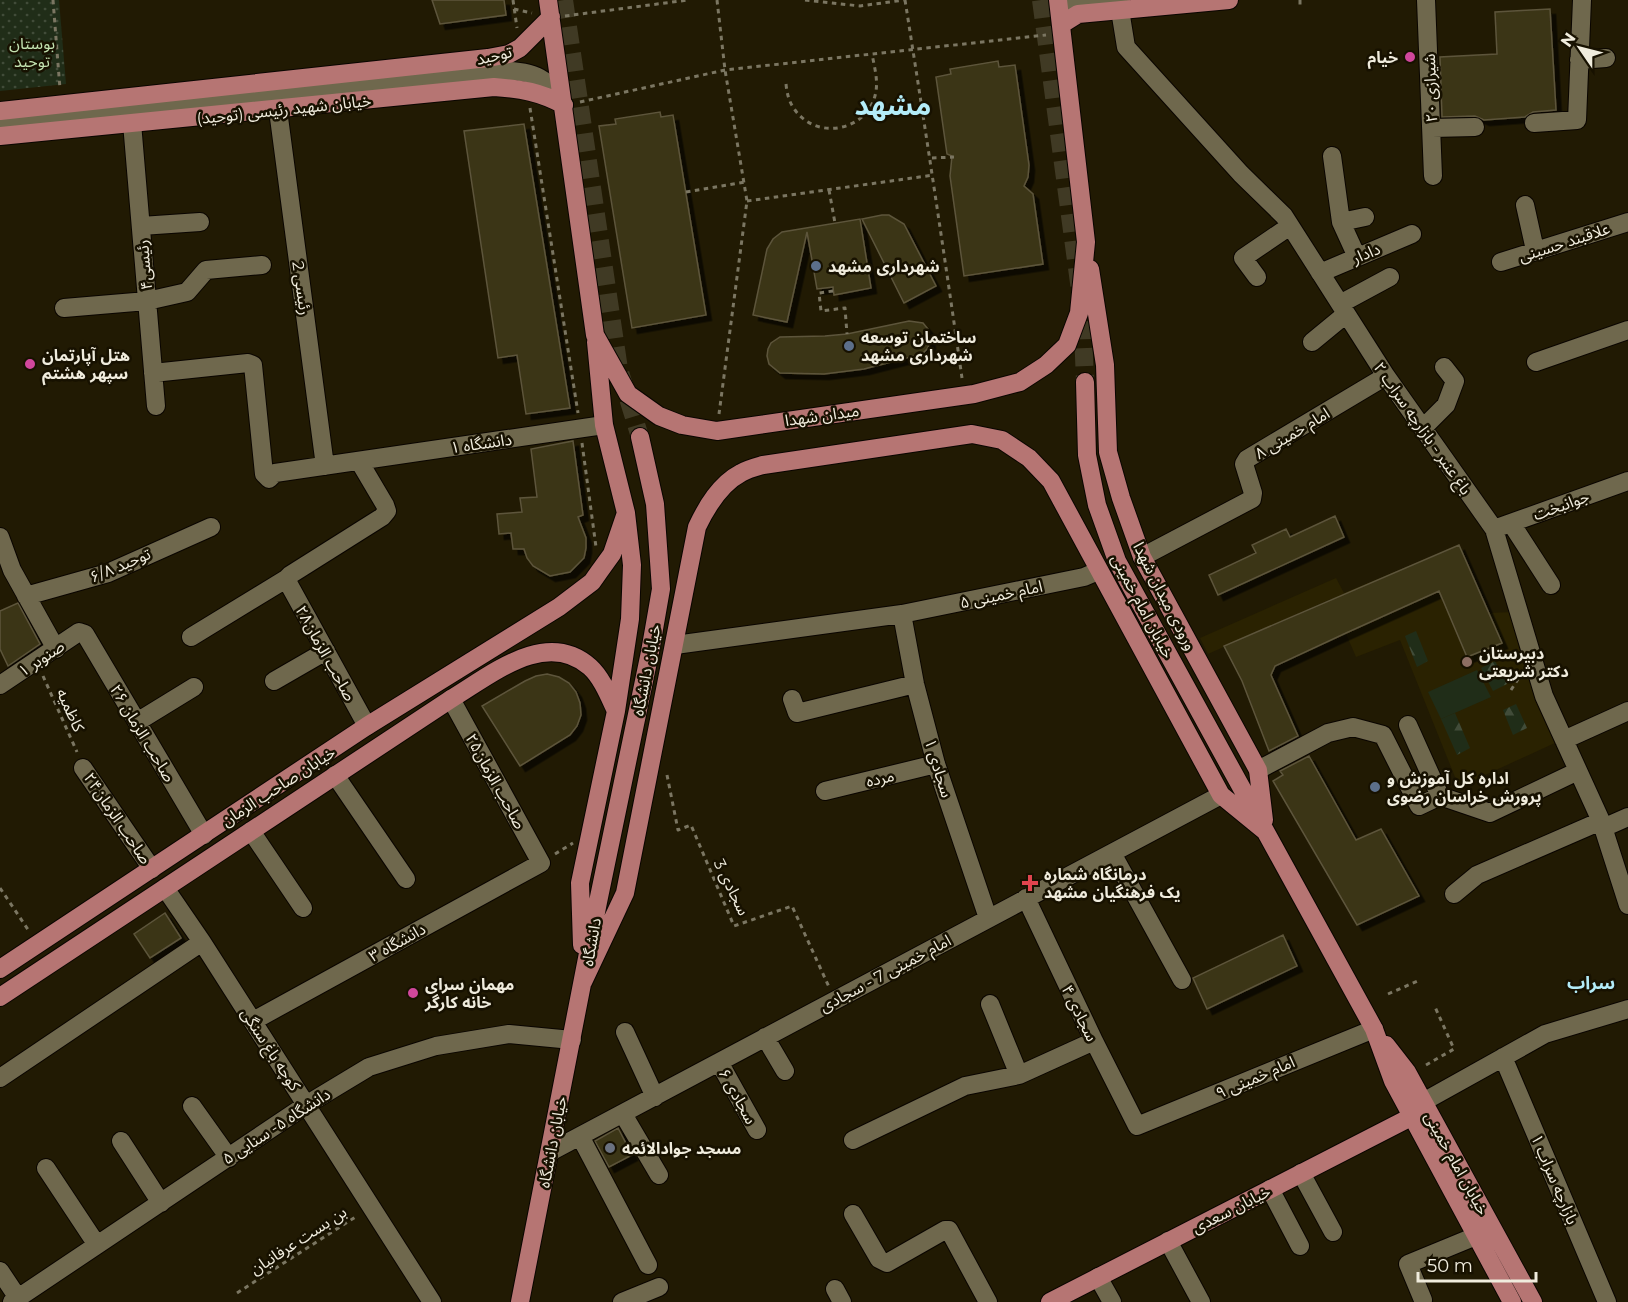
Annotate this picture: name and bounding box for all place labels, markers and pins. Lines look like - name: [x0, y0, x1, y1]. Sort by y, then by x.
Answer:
- place label: خیام: [1368, 48, 1398, 69]
- marker: خیام: [1403, 50, 1417, 64]
- place label: شهرداری مشهد: [828, 257, 940, 276]
- marker: شهرداری مشهد: [809, 259, 823, 273]
- place label: ساختمان توسعه شهرداری مشهد: [861, 328, 976, 365]
- marker: ساختمان توسعه شهرداری مشهد: [842, 339, 856, 353]
- place label: هتل آپارتمان سپهر هشتم: [42, 346, 130, 386]
- marker: هتل آپارتمان سپهر هشتم: [23, 357, 37, 371]
- place label: دبیرستان دکتر شریعتی: [1479, 644, 1569, 681]
- marker: دبیرستان دکتر شریعتی: [1460, 655, 1474, 669]
- place label: اداره کل آموزش و پرورش خراسان رضوی: [1387, 769, 1542, 807]
- marker: اداره کل آموزش و پرورش خراسان رضوی: [1368, 780, 1382, 794]
- place label: درمانگاه شماره یک فرهنگیان مشهد: [1044, 865, 1181, 902]
- marker: درمانگاه شماره یک فرهنگیان مشهد: [1021, 874, 1039, 892]
- place label: مهمان سرای خانه کارگر: [424, 975, 514, 1012]
- marker: مهمان سرای خانه کارگر: [406, 986, 420, 1000]
- place label: مسجد جوادالائمه: [622, 1139, 741, 1158]
- marker: مسجد جوادالائمه: [603, 1141, 617, 1155]

